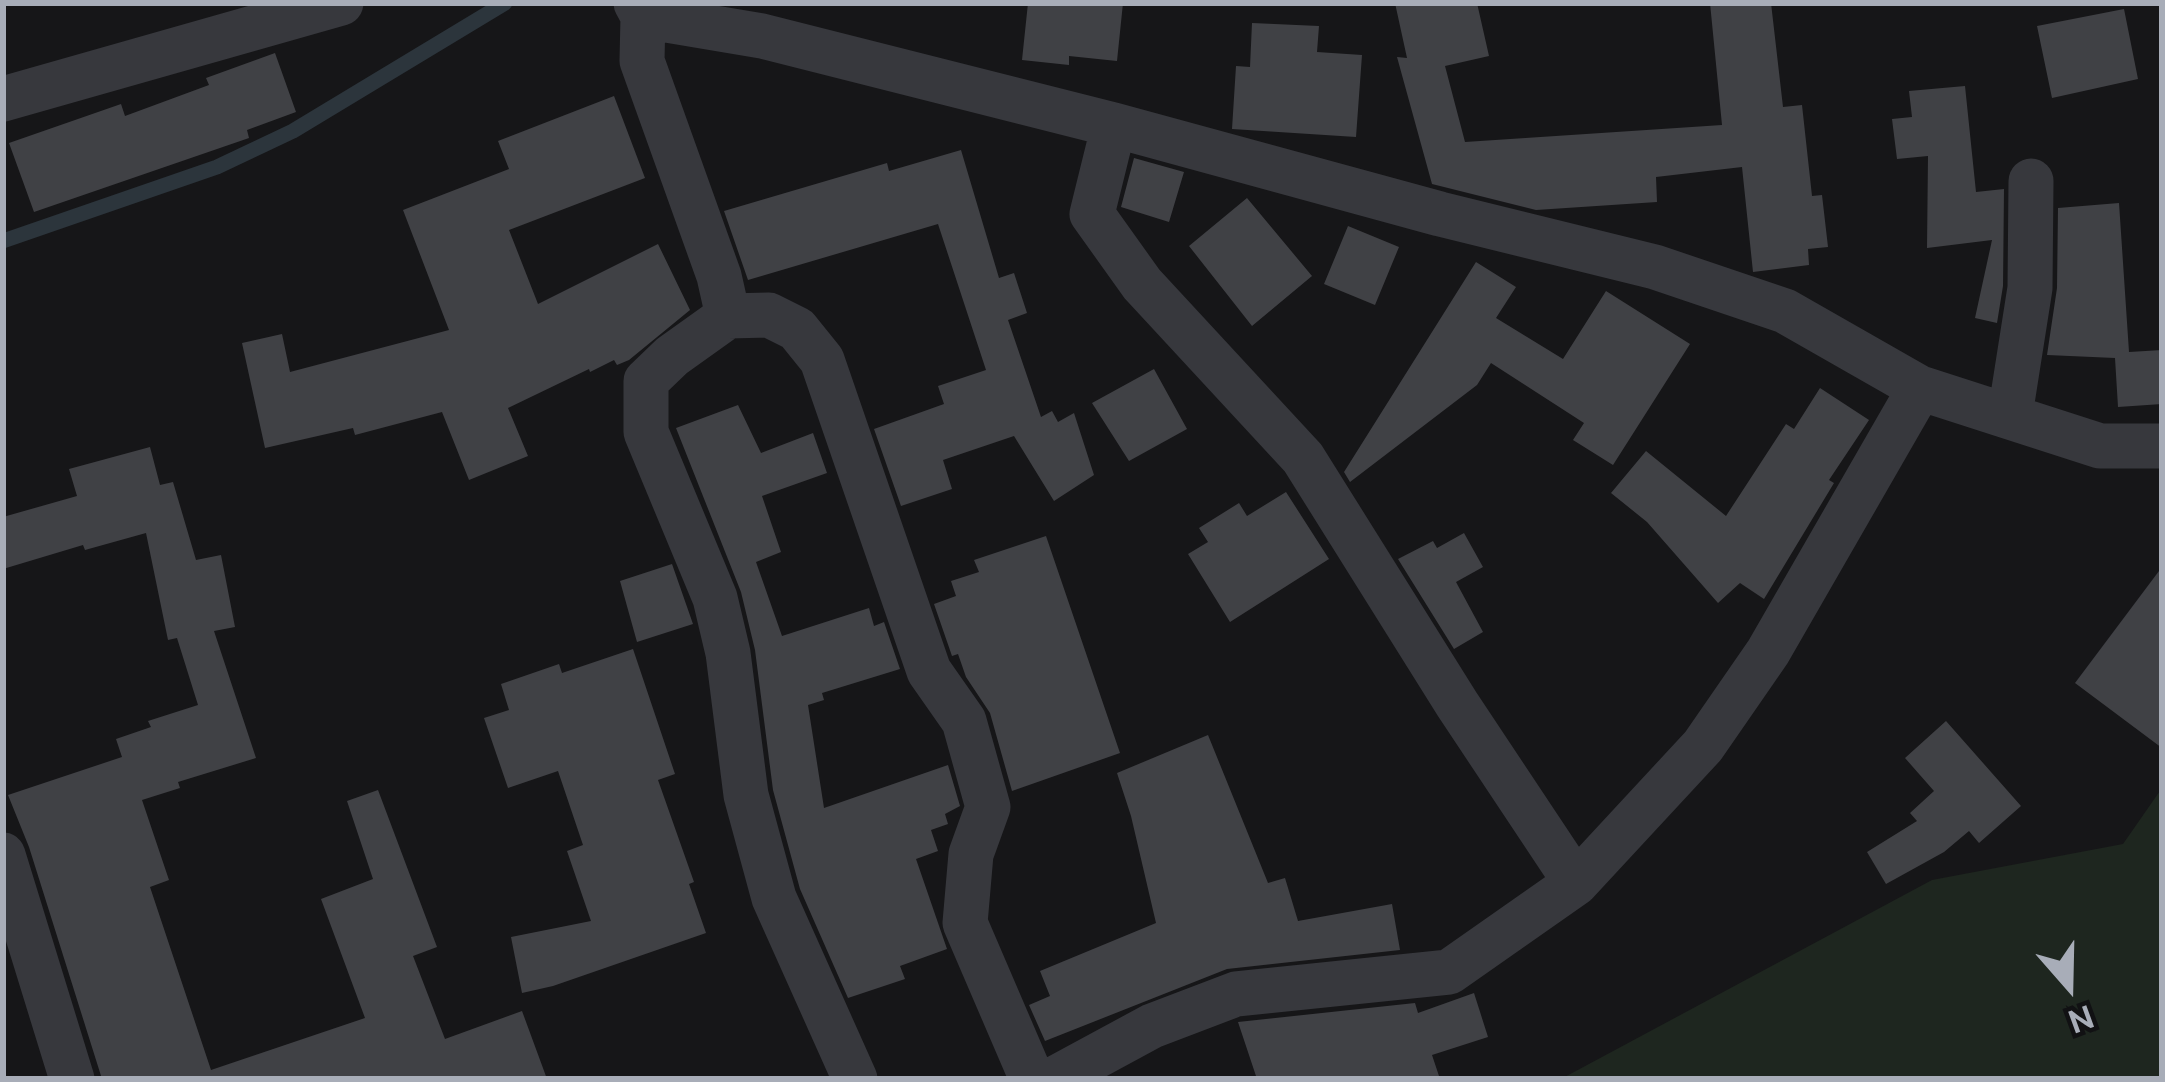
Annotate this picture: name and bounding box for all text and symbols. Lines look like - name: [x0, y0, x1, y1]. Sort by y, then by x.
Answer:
- north arrow: [2009, 926, 2129, 1046]
- text: N: [2064, 999, 2099, 1042]

